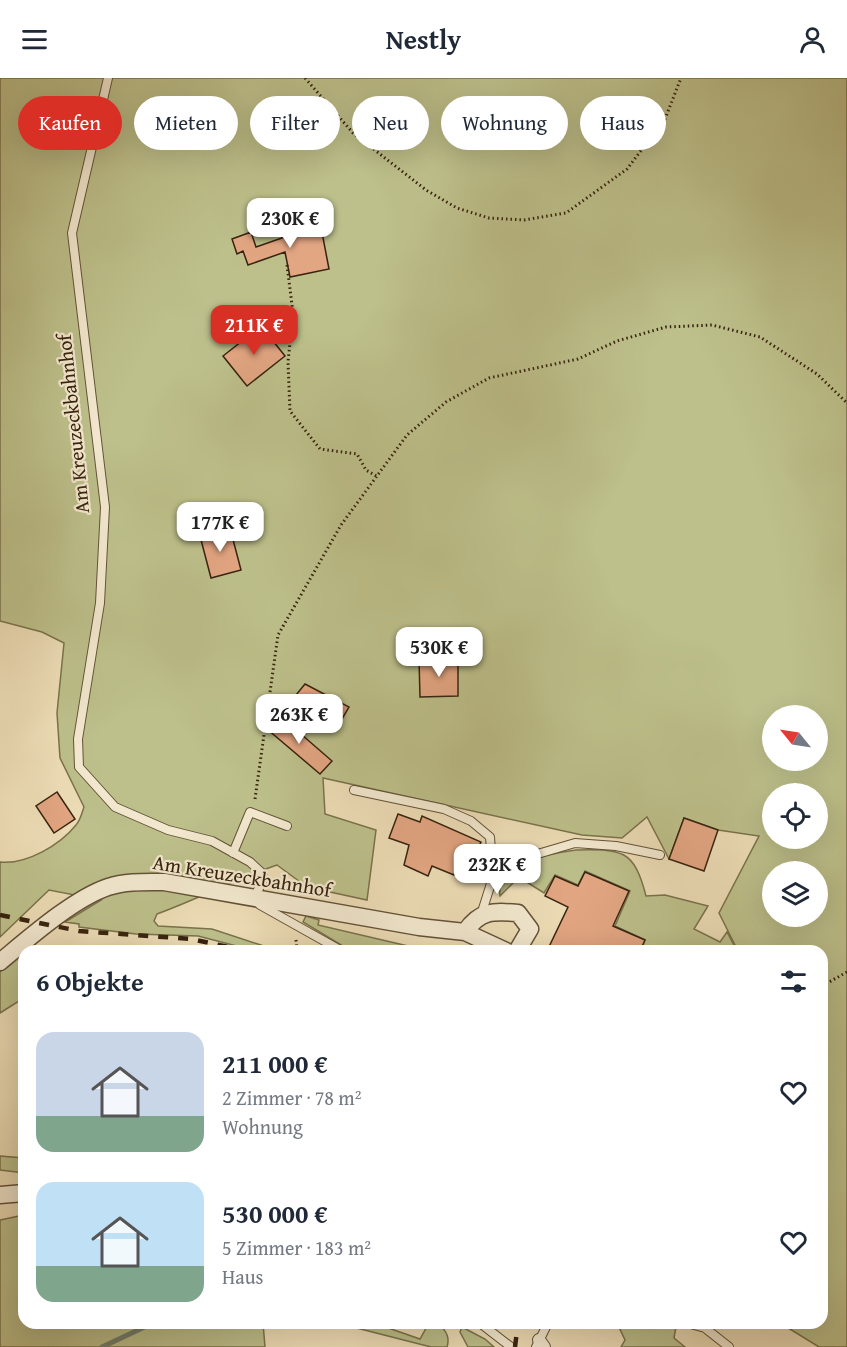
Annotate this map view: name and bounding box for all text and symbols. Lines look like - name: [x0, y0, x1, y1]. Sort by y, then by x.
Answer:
- text: Nestly: [386, 19, 461, 59]
- icon: menu: [18, 23, 51, 56]
- icon: person: [796, 23, 829, 56]
- chip: Kaufen: [18, 96, 122, 150]
- chip: Mieten: [134, 96, 238, 150]
- chip: Filter: [250, 96, 340, 150]
- chip: Neu: [352, 96, 429, 150]
- chip: Wohnung: [441, 96, 568, 150]
- chip: Haus: [580, 96, 666, 150]
- pin: 230K €: [241, 198, 339, 249]
- text: 230K €: [261, 203, 319, 232]
- pin: 211K €: [205, 305, 303, 356]
- text: 211K €: [225, 310, 283, 339]
- street label: Am Kreuzeckbahnhof: [48, 331, 96, 515]
- pin: 177K €: [171, 502, 269, 553]
- text: 177K €: [191, 507, 249, 536]
- pin: 530K €: [390, 627, 488, 678]
- text: 530K €: [410, 632, 468, 661]
- pin: 263K €: [250, 694, 348, 745]
- text: 263K €: [270, 699, 328, 728]
- north arrow: [762, 705, 828, 771]
- map controls: [762, 705, 828, 927]
- button: locate: [762, 783, 828, 849]
- pin: 232K €: [448, 844, 546, 895]
- street label: Am Kreuzeckbahnhof: [151, 847, 336, 904]
- text: 232K €: [468, 849, 526, 878]
- button: layers: [762, 861, 828, 927]
- text: 6 Objekte: [36, 962, 144, 1001]
- icon: filters: [777, 965, 810, 998]
- text: 211 000 €: [222, 1044, 328, 1083]
- icon: home: [84, 1056, 156, 1128]
- icon: heart: [777, 1076, 810, 1109]
- text: 2 Zimmer · 78 m²: [222, 1083, 361, 1112]
- text: Wohnung: [222, 1112, 303, 1141]
- text: 530 000 €: [222, 1194, 328, 1233]
- icon: home: [84, 1206, 156, 1278]
- icon: heart: [777, 1226, 810, 1259]
- text: 5 Zimmer · 183 m²: [222, 1233, 371, 1262]
- text: Haus: [222, 1262, 263, 1291]

